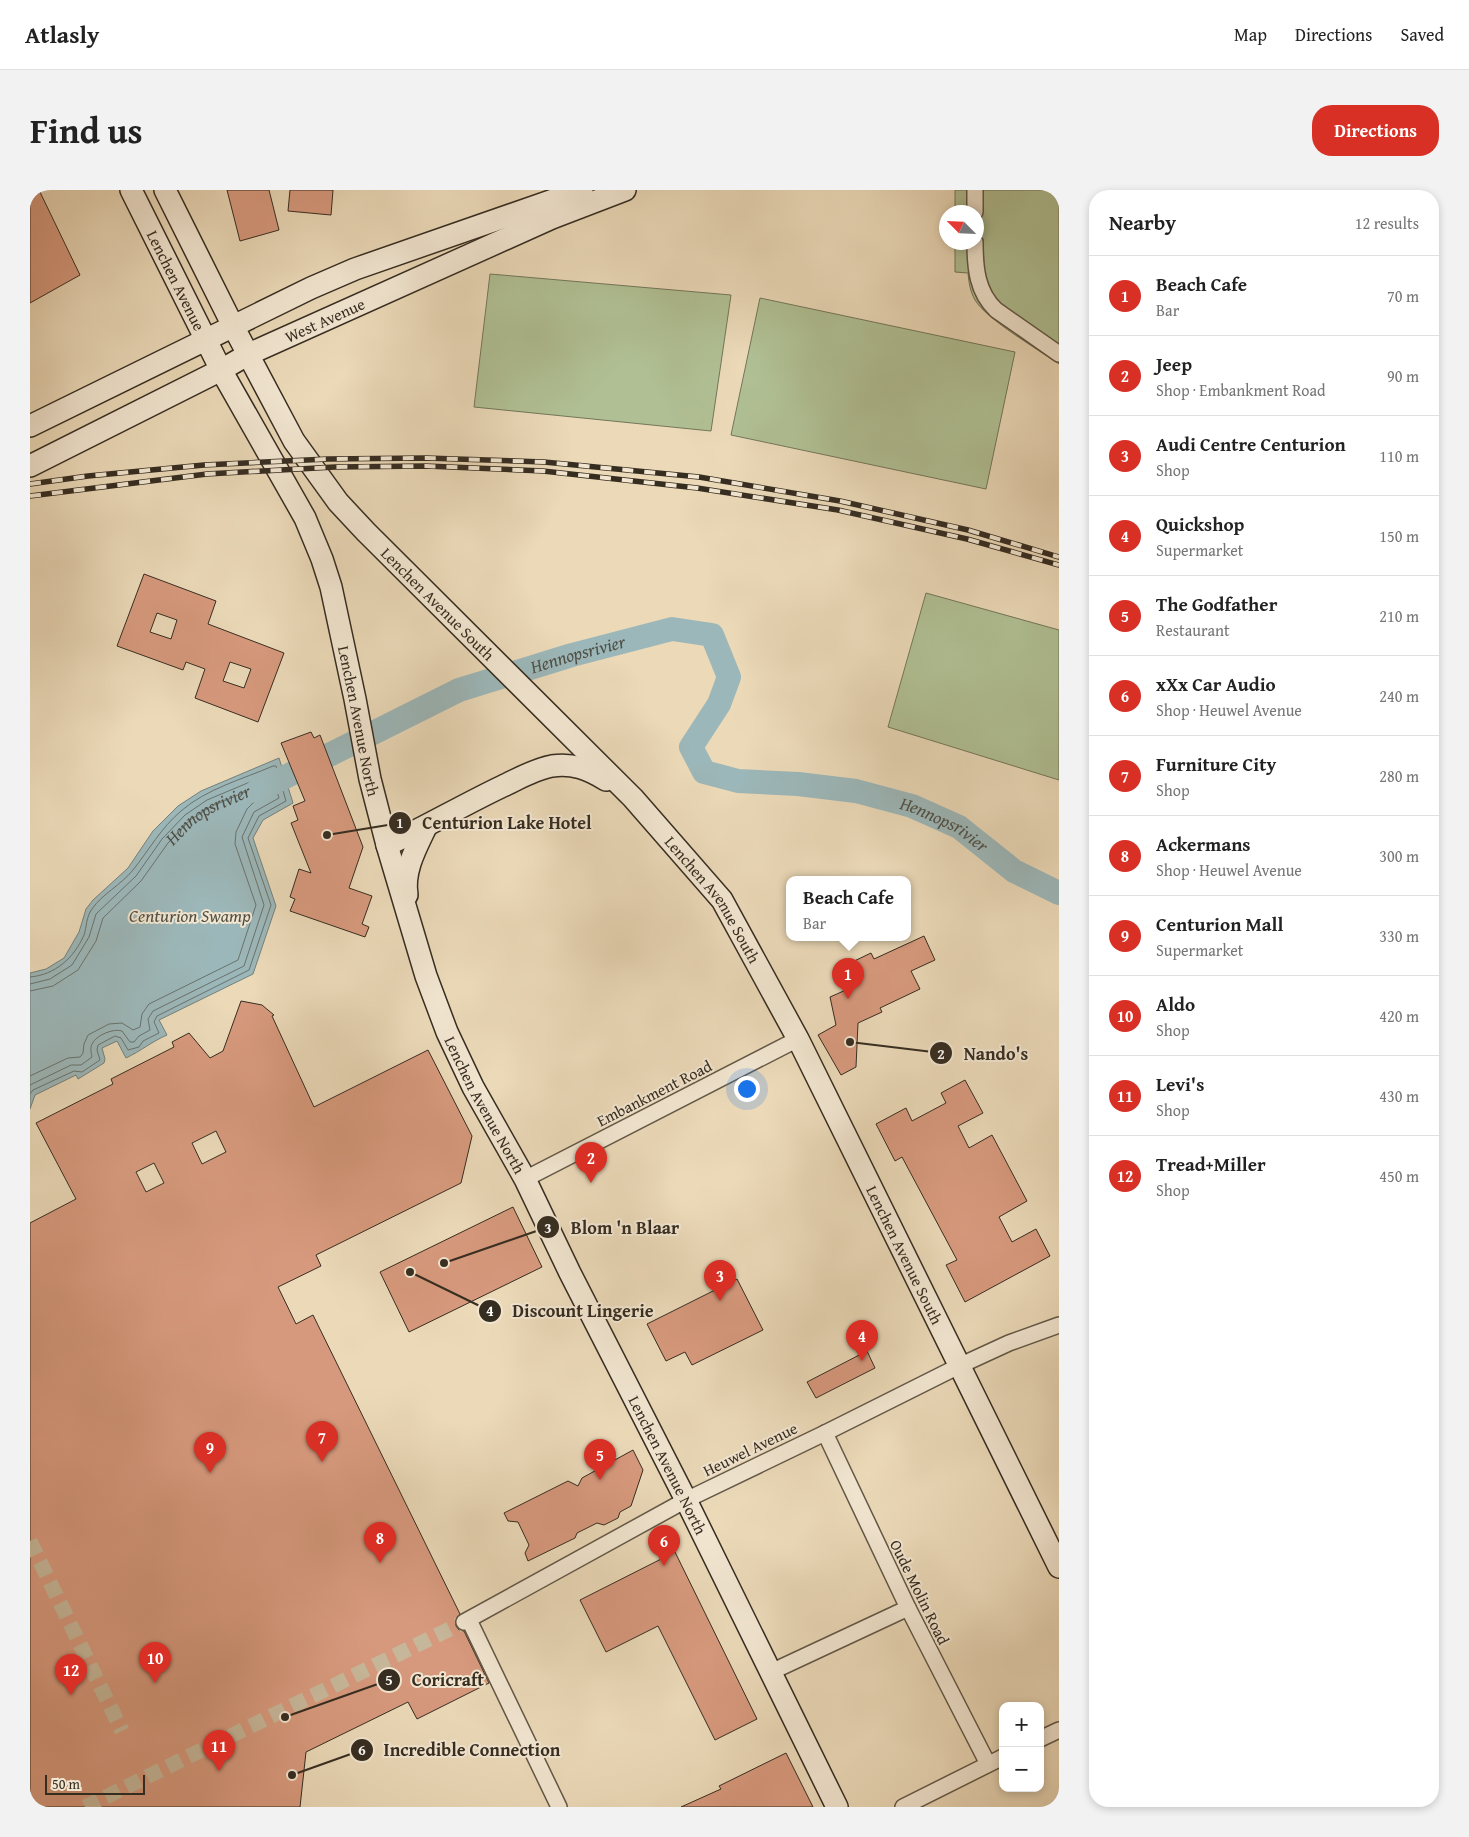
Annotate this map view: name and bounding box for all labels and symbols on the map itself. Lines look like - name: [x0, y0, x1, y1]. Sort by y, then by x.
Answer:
- north arrow: [939, 205, 984, 250]
- street label: Lenchen Avenue: [141, 226, 211, 335]
- street label: West Avenue: [281, 292, 369, 348]
- street label: Lenchen Avenue South: [376, 541, 500, 666]
- water label: Hennopsrivier: [526, 627, 629, 680]
- street label: Lenchen Avenue North: [332, 644, 386, 799]
- water label: Hennopsrivier: [158, 777, 256, 852]
- water label: Hennopsrivier: [896, 789, 995, 859]
- callout: Centurion Lake Hotel: [388, 806, 602, 839]
- text: Centurion Lake Hotel: [422, 809, 592, 836]
- text: 1: [396, 812, 404, 833]
- street label: Lenchen Avenue South: [659, 830, 766, 967]
- water label: Centurion Swamp: [129, 902, 251, 929]
- pin: 1: [832, 958, 864, 999]
- street label: Lenchen Avenue North: [439, 1032, 532, 1178]
- callout: Nando's: [929, 1037, 1038, 1070]
- text: Nando's: [964, 1040, 1029, 1067]
- text: 2: [937, 1043, 945, 1064]
- street label: Embankment Road: [592, 1053, 716, 1132]
- your location: [734, 1076, 760, 1102]
- pin: 2: [575, 1142, 607, 1183]
- street label: Lenchen Avenue South: [860, 1181, 949, 1328]
- callout: Blom 'n Blaar: [536, 1211, 690, 1244]
- text: Blom 'n Blaar: [571, 1214, 680, 1241]
- text: 3: [544, 1217, 552, 1238]
- pin: 3: [704, 1260, 736, 1301]
- callout: Discount Lingerie: [478, 1295, 664, 1328]
- text: Discount Lingerie: [512, 1297, 654, 1324]
- text: 4: [486, 1300, 494, 1321]
- pin: 4: [846, 1320, 878, 1361]
- street label: Lenchen Avenue North: [623, 1391, 713, 1538]
- street label: Heuwel Avenue: [699, 1416, 801, 1482]
- pin: 7: [306, 1421, 338, 1462]
- pin: 9: [194, 1432, 226, 1473]
- pin: 5: [584, 1439, 616, 1480]
- pin: 8: [364, 1522, 396, 1563]
- pin: 6: [648, 1525, 680, 1566]
- street label: Oude Molin Road: [884, 1535, 956, 1649]
- pin: 10: [139, 1642, 171, 1683]
- pin: 12: [55, 1654, 87, 1695]
- callout: Coricraft: [377, 1663, 494, 1696]
- text: Coricraft: [412, 1666, 484, 1693]
- text: 5: [385, 1669, 393, 1690]
- pin: 11: [203, 1730, 235, 1771]
- callout: Incredible Connection: [349, 1733, 571, 1766]
- text: Incredible Connection: [384, 1736, 561, 1763]
- text: 6: [358, 1739, 366, 1760]
- scale bar: [45, 1772, 145, 1795]

